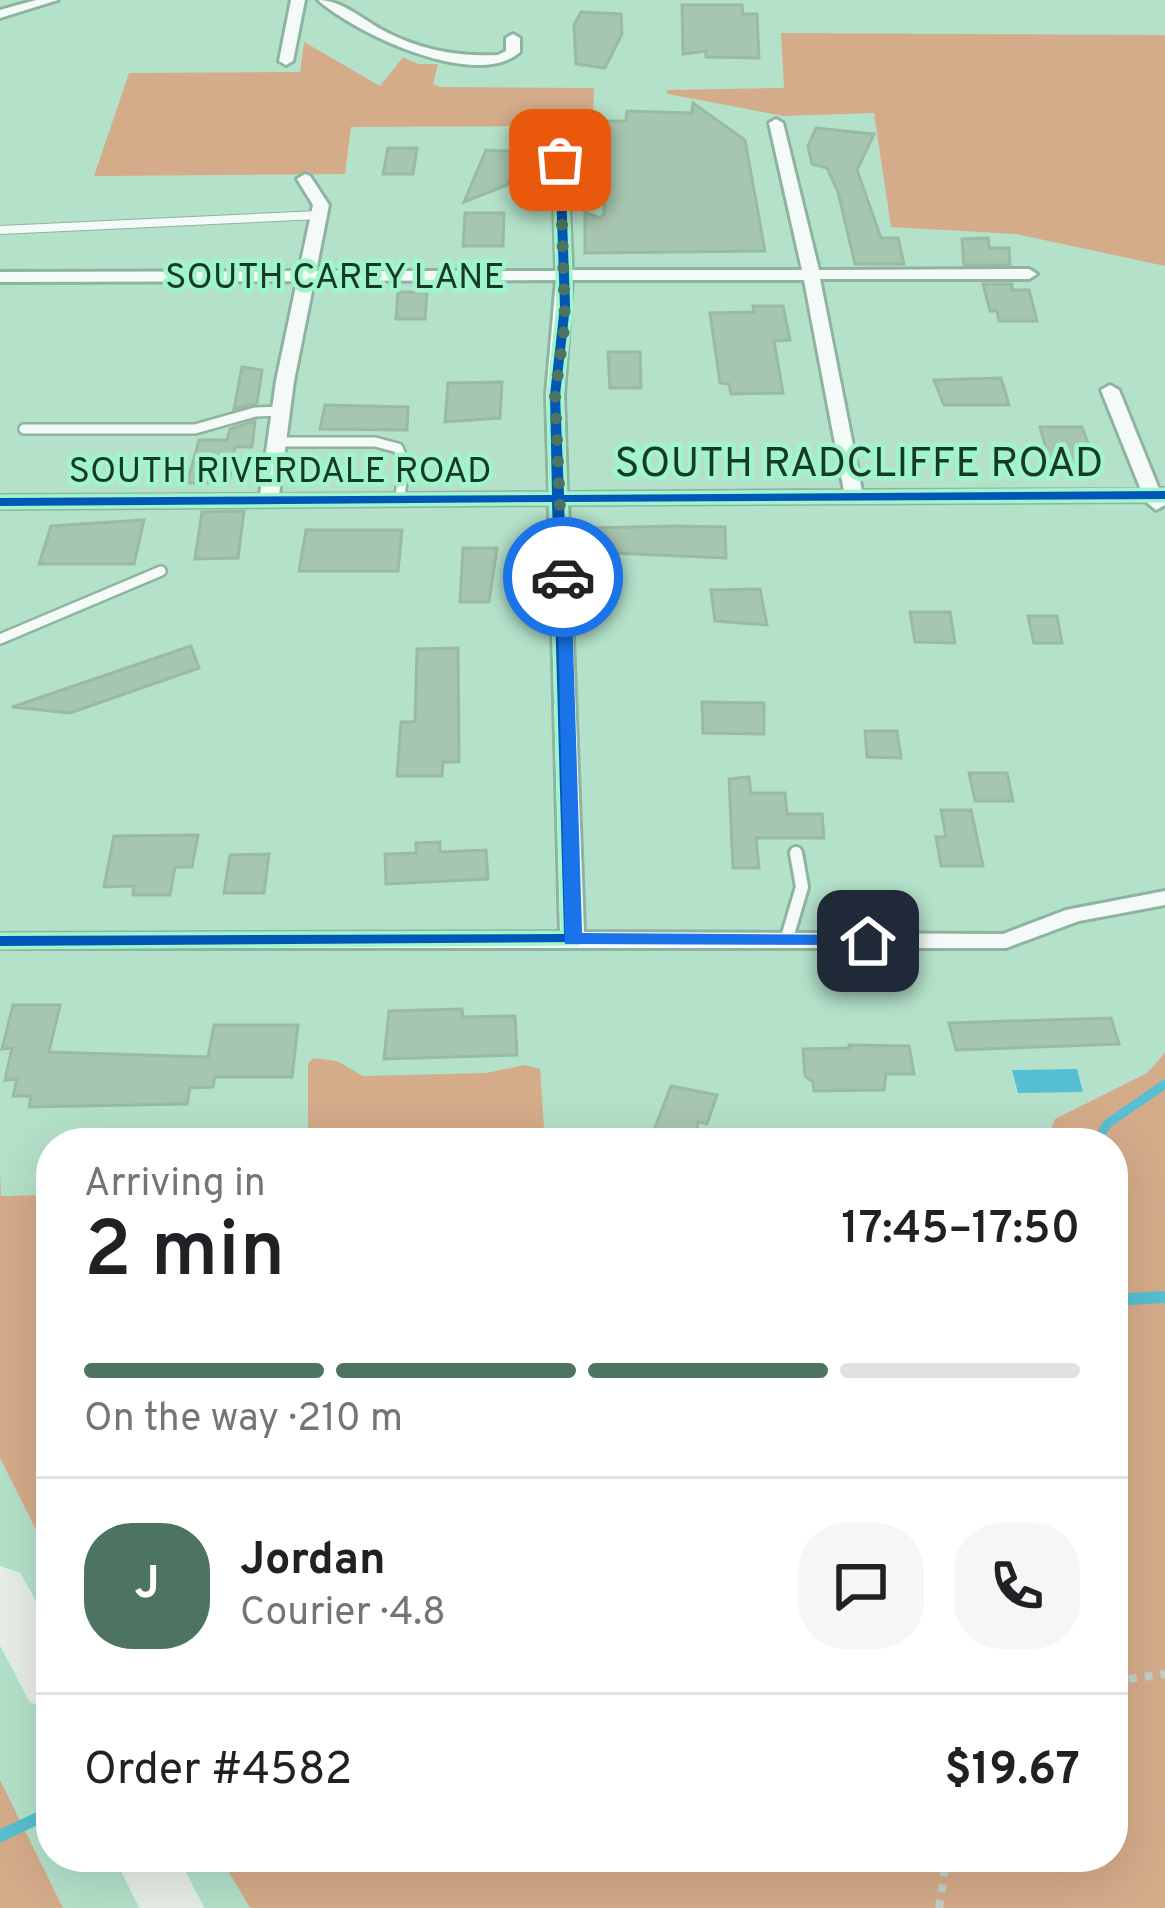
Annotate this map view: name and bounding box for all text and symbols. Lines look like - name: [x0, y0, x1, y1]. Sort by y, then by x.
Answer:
- pin: [509, 109, 611, 211]
- icon: bag: [527, 127, 593, 193]
- street label: SOUTH CAREY LANE: [165, 256, 505, 302]
- street label: SOUTH RADCLIFFE ROAD: [615, 439, 1103, 492]
- street label: SOUTH RIVERDALE ROAD: [69, 450, 491, 496]
- courier: [503, 517, 623, 637]
- icon: car: [530, 544, 596, 610]
- pin: [817, 890, 919, 992]
- icon: home: [835, 908, 901, 974]
- text: Arriving in: [84, 1161, 266, 1210]
- text: 17:45–17:50: [841, 1202, 1080, 1259]
- text: 2 min: [84, 1205, 285, 1304]
- text: On the way · 210 m: [84, 1396, 403, 1445]
- button: chat: [798, 1523, 924, 1649]
- button: phone: [954, 1523, 1080, 1649]
- text: Jordan: [240, 1533, 386, 1590]
- text: J: [134, 1557, 160, 1614]
- text: Courier · 4.8: [240, 1590, 446, 1639]
- text: Order #4582: [84, 1743, 352, 1800]
- text: $19.67: [944, 1743, 1080, 1800]

